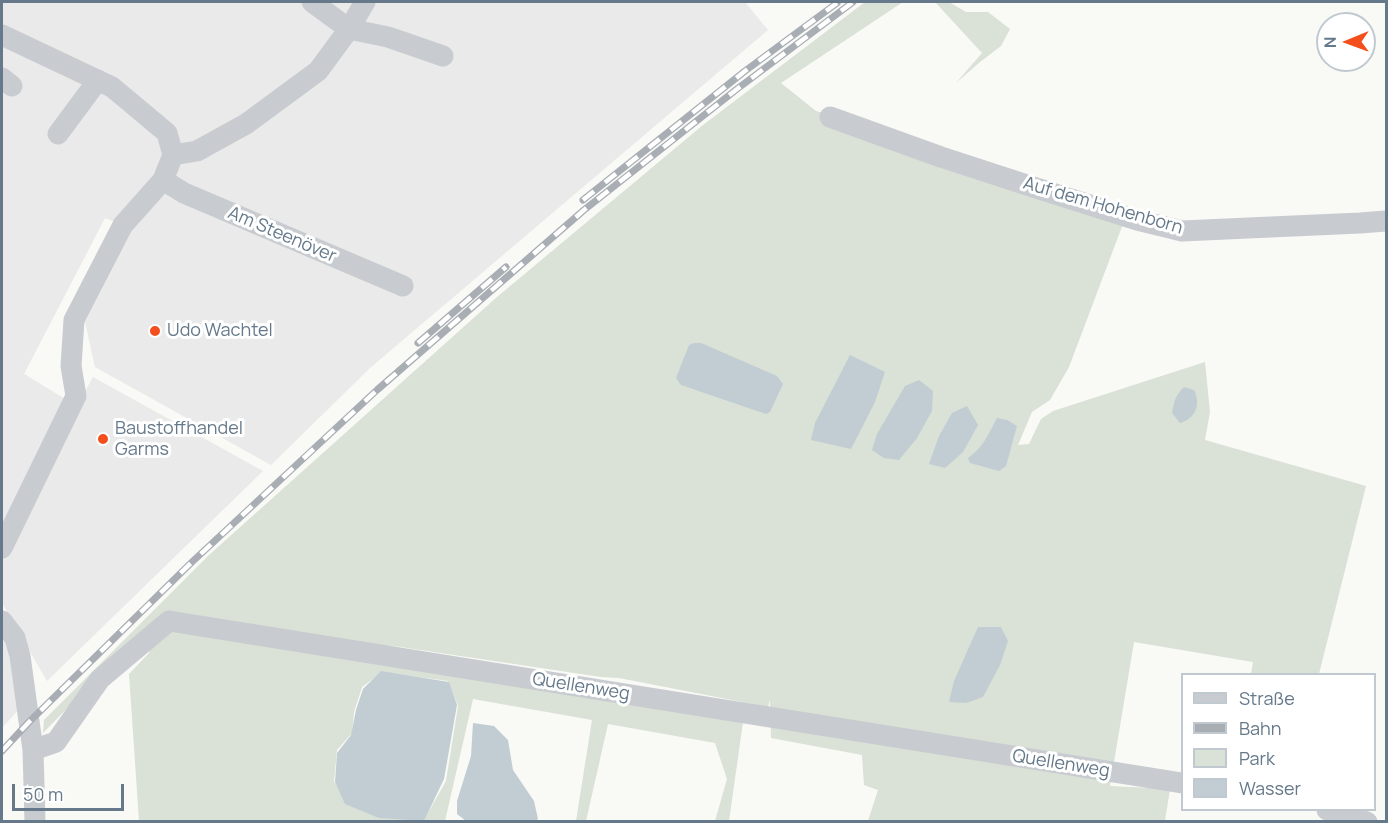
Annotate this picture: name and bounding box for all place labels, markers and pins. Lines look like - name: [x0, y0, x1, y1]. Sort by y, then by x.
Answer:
- place label: Udo Wachtel: [167, 320, 273, 342]
- marker: Udo Wachtel: [148, 324, 162, 338]
- place label: Baustoffhandel Garms: [115, 418, 243, 460]
- marker: Baustoffhandel Garms: [96, 432, 110, 446]

